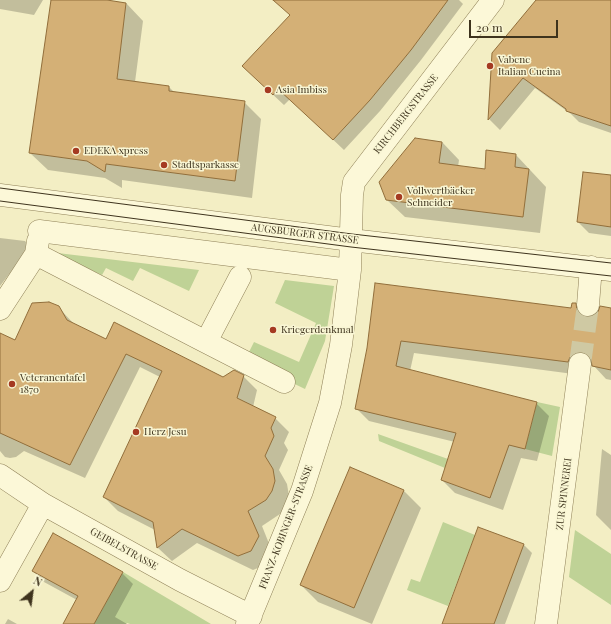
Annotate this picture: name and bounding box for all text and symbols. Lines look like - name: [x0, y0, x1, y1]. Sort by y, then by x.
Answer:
- scale bar: [471, 12, 560, 38]
- text: 20 m: [476, 19, 503, 35]
- place label: Vabene Italian Cucina: [498, 54, 561, 78]
- marker: Vabene Italian Cucina: [485, 61, 495, 71]
- street label: KIRCHBERGSTRASSE: [371, 72, 441, 156]
- place label: Asia Imbiss: [276, 84, 327, 96]
- marker: Asia Imbiss: [263, 85, 273, 95]
- place label: EDEKA xpress: [84, 145, 148, 157]
- marker: EDEKA xpress: [71, 146, 81, 156]
- place label: Stadtsparkasse: [172, 159, 239, 171]
- marker: Stadtsparkasse: [159, 160, 169, 170]
- place label: Vollwertbäcker Schneider: [407, 185, 475, 208]
- marker: Vollwertbäcker Schneider: [394, 192, 404, 202]
- street label: AUGSBURGER STRASSE: [251, 221, 359, 247]
- place label: Kriegerdenkmal: [281, 324, 354, 336]
- marker: Kriegerdenkmal: [268, 325, 278, 335]
- place label: Veteranentafel 1870: [20, 372, 85, 396]
- marker: Veteranentafel 1870: [7, 379, 17, 389]
- place label: Herz Jesu: [144, 426, 187, 438]
- marker: Herz Jesu: [131, 427, 141, 437]
- street label: ZUR SPINNEREI: [554, 457, 574, 531]
- street label: FRANZ-KOBINGER-STRASSE: [257, 463, 315, 591]
- street label: GEIBELSTRASSE: [88, 525, 160, 573]
- north arrow: [12, 572, 52, 612]
- text: N: [31, 573, 45, 590]

